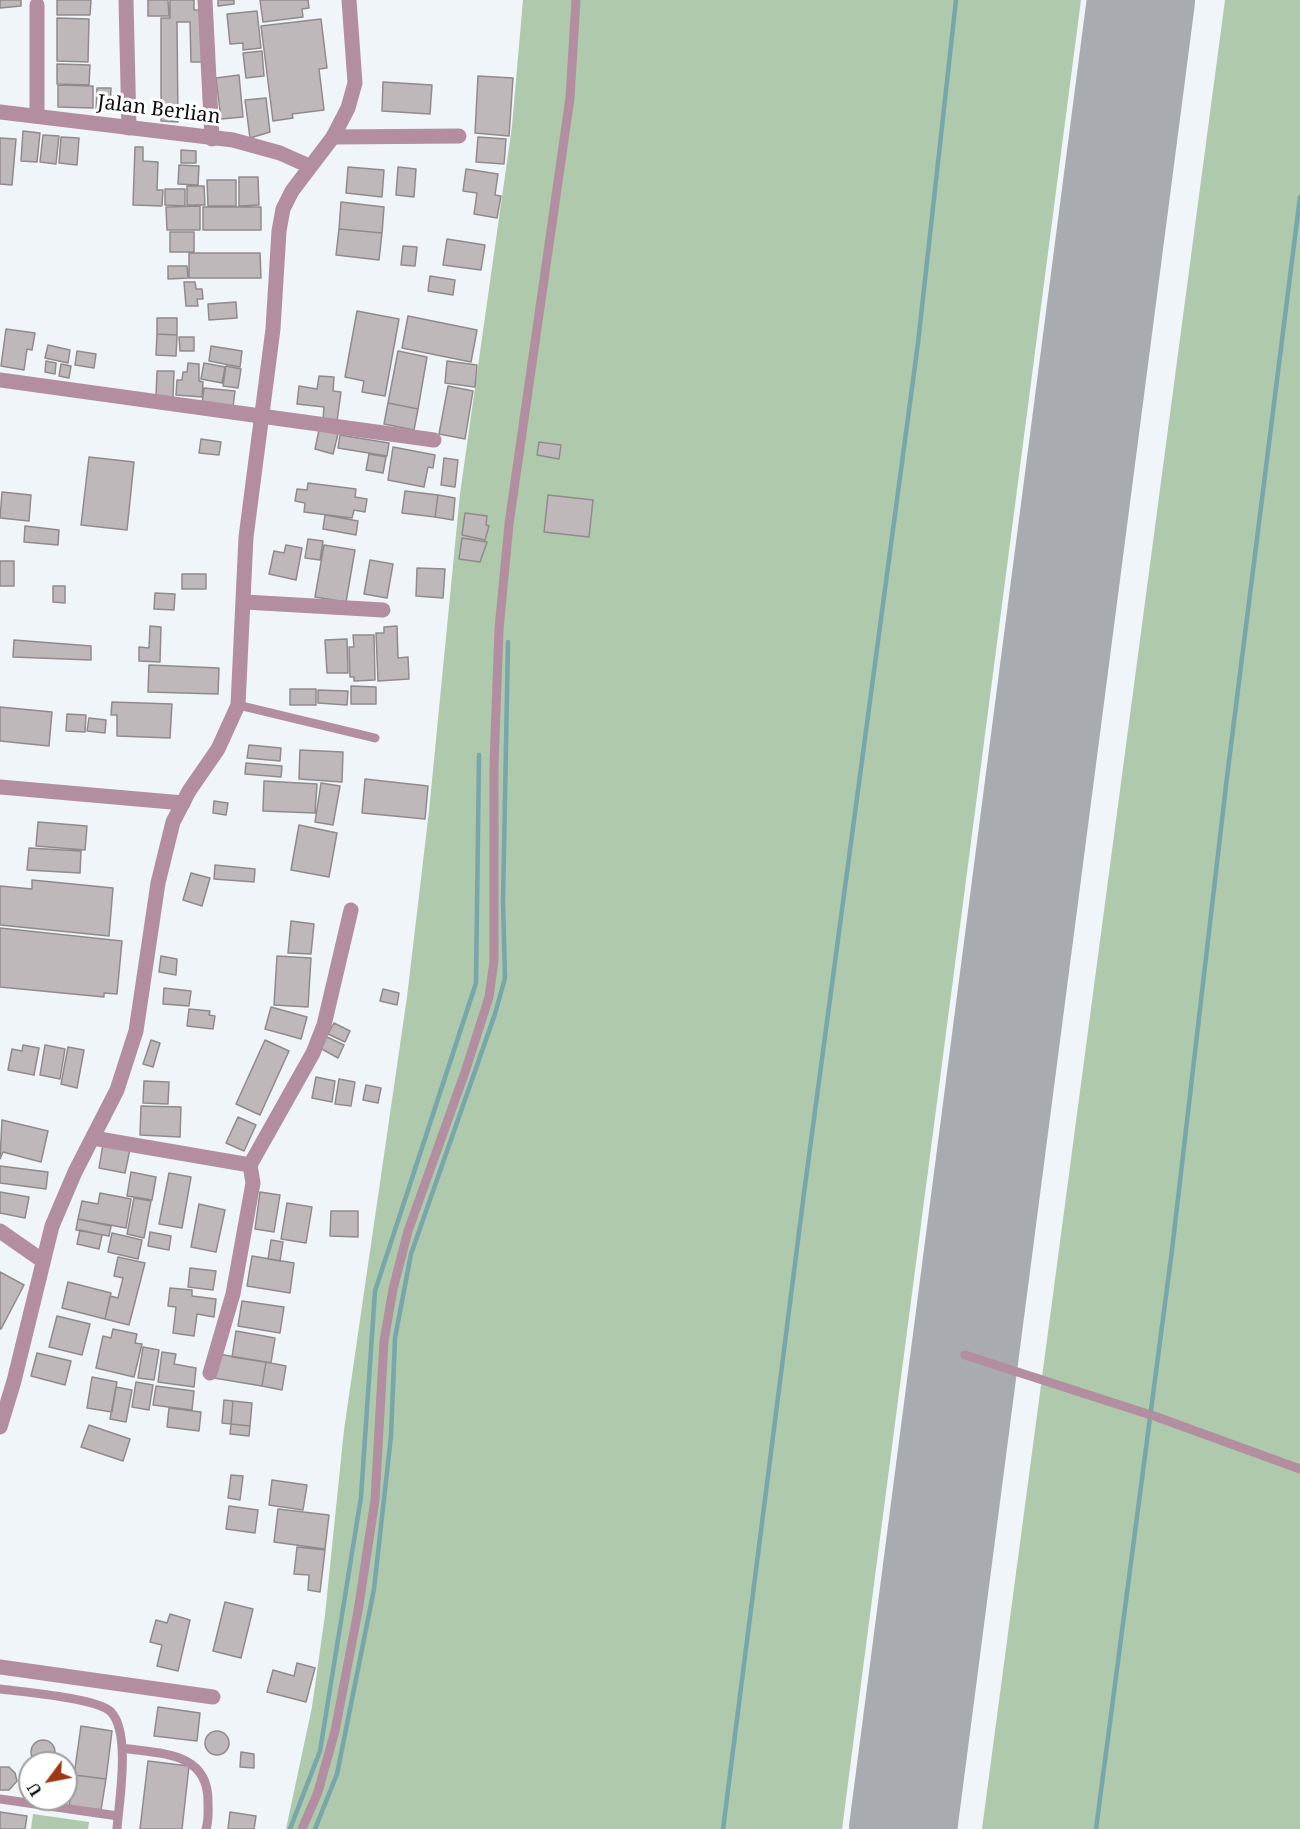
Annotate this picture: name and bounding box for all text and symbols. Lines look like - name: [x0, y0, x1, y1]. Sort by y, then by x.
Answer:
- street label: Jalan Berlian: [96, 91, 222, 129]
- north arrow: [18, 1751, 78, 1811]
- text: U: [22, 1779, 47, 1800]

